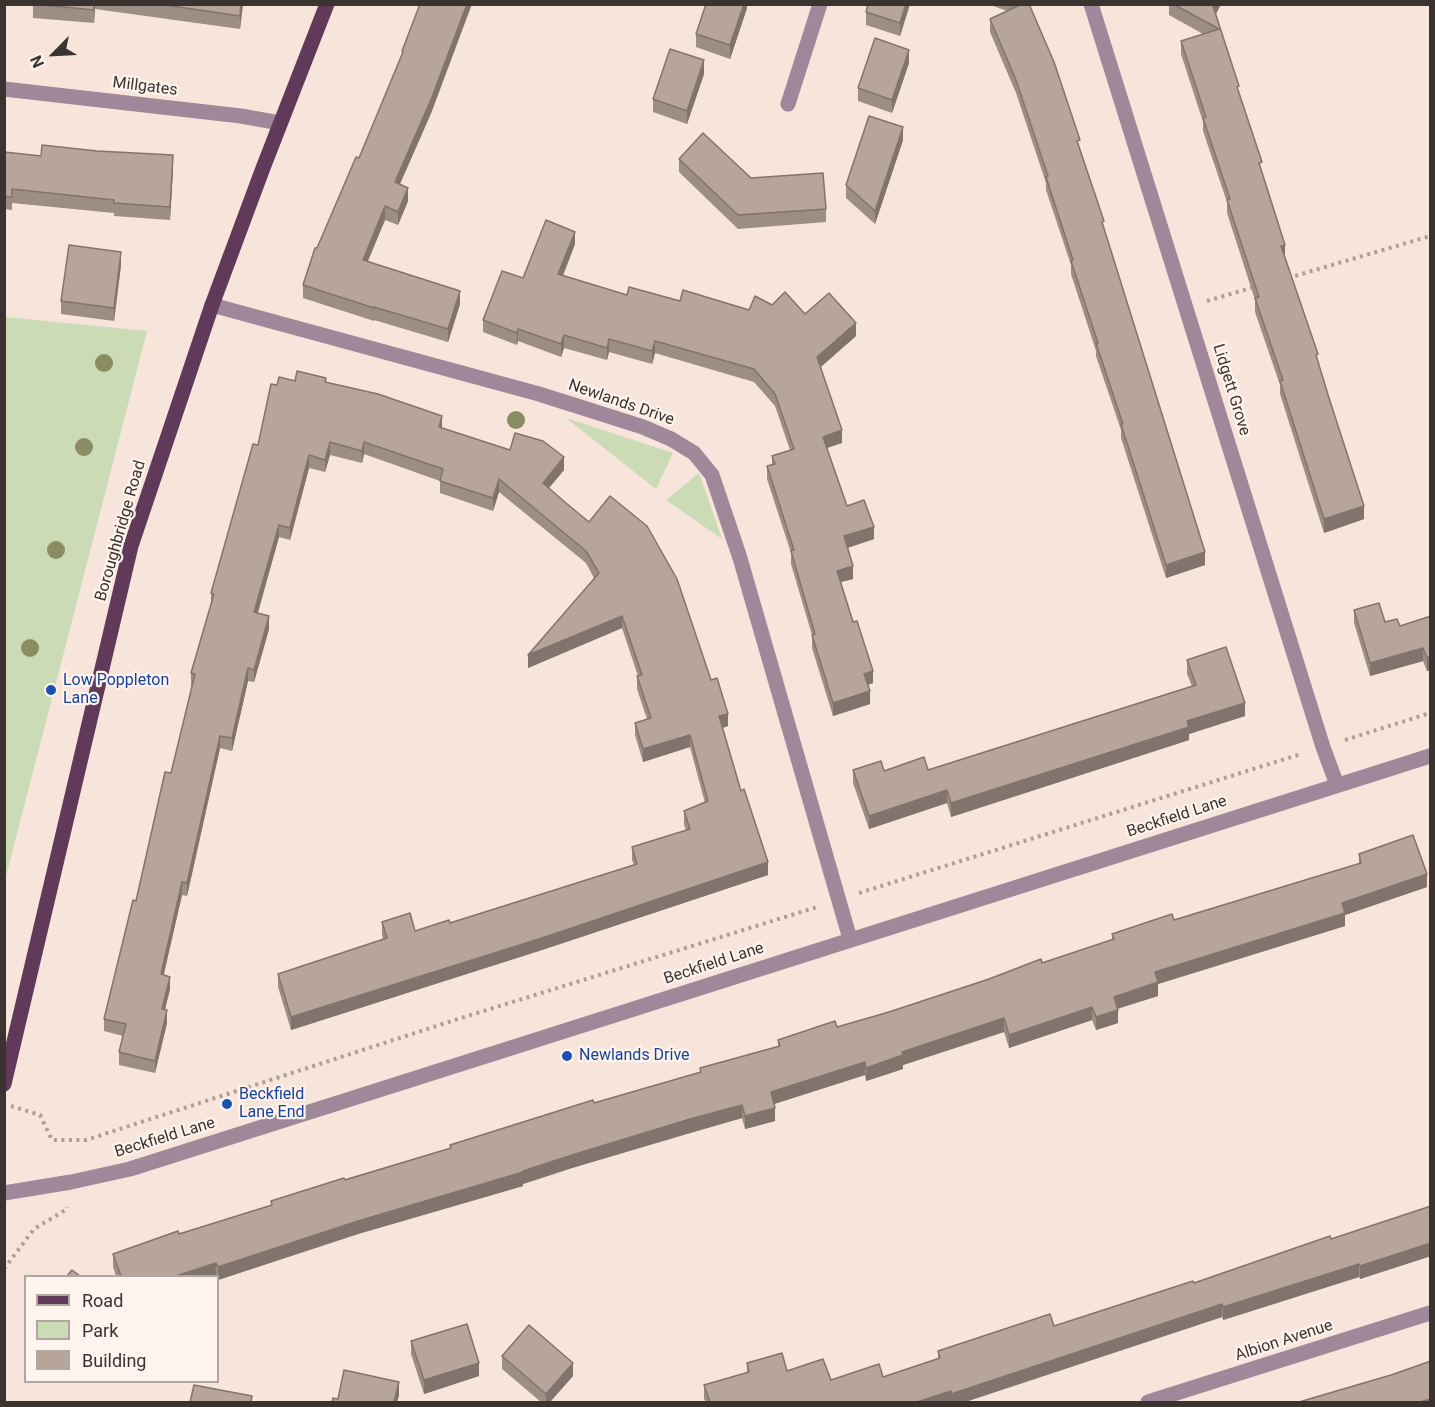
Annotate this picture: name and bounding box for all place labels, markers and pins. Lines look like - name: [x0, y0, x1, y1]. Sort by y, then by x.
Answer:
- place label: Low Poppleton Lane: [63, 671, 169, 709]
- marker: Low Poppleton Lane: [44, 683, 58, 697]
- place label: Newlands Drive: [579, 1046, 690, 1066]
- marker: Newlands Drive: [560, 1049, 574, 1063]
- place label: Beckfield Lane End: [239, 1085, 305, 1123]
- marker: Beckfield Lane End: [220, 1097, 234, 1111]

